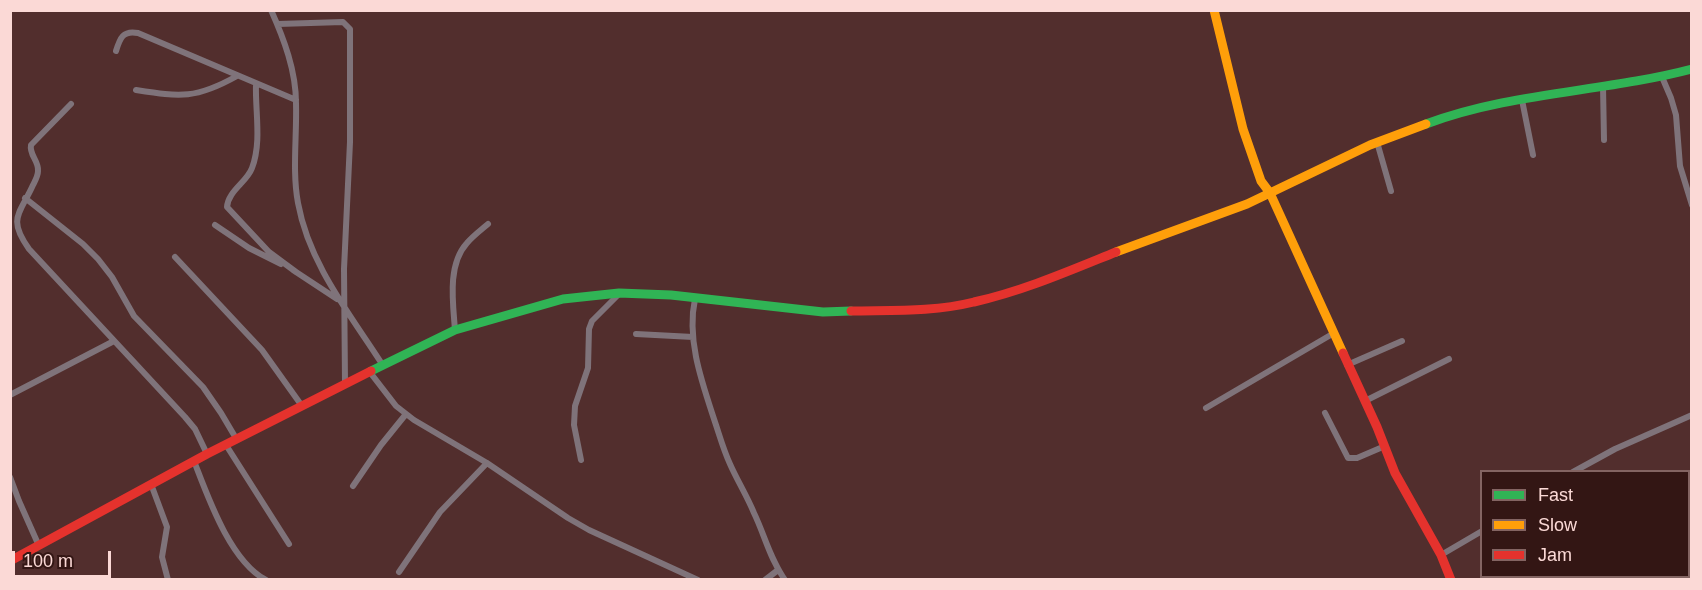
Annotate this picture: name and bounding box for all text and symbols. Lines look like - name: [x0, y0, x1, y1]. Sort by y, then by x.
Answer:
- legend: [1480, 470, 1690, 578]
- text: Fast: [1538, 485, 1573, 505]
- text: Slow: [1538, 515, 1577, 535]
- scale bar: [15, 539, 114, 577]
- text: Jam: [1538, 545, 1572, 565]
- text: 100 m: [23, 551, 73, 571]

